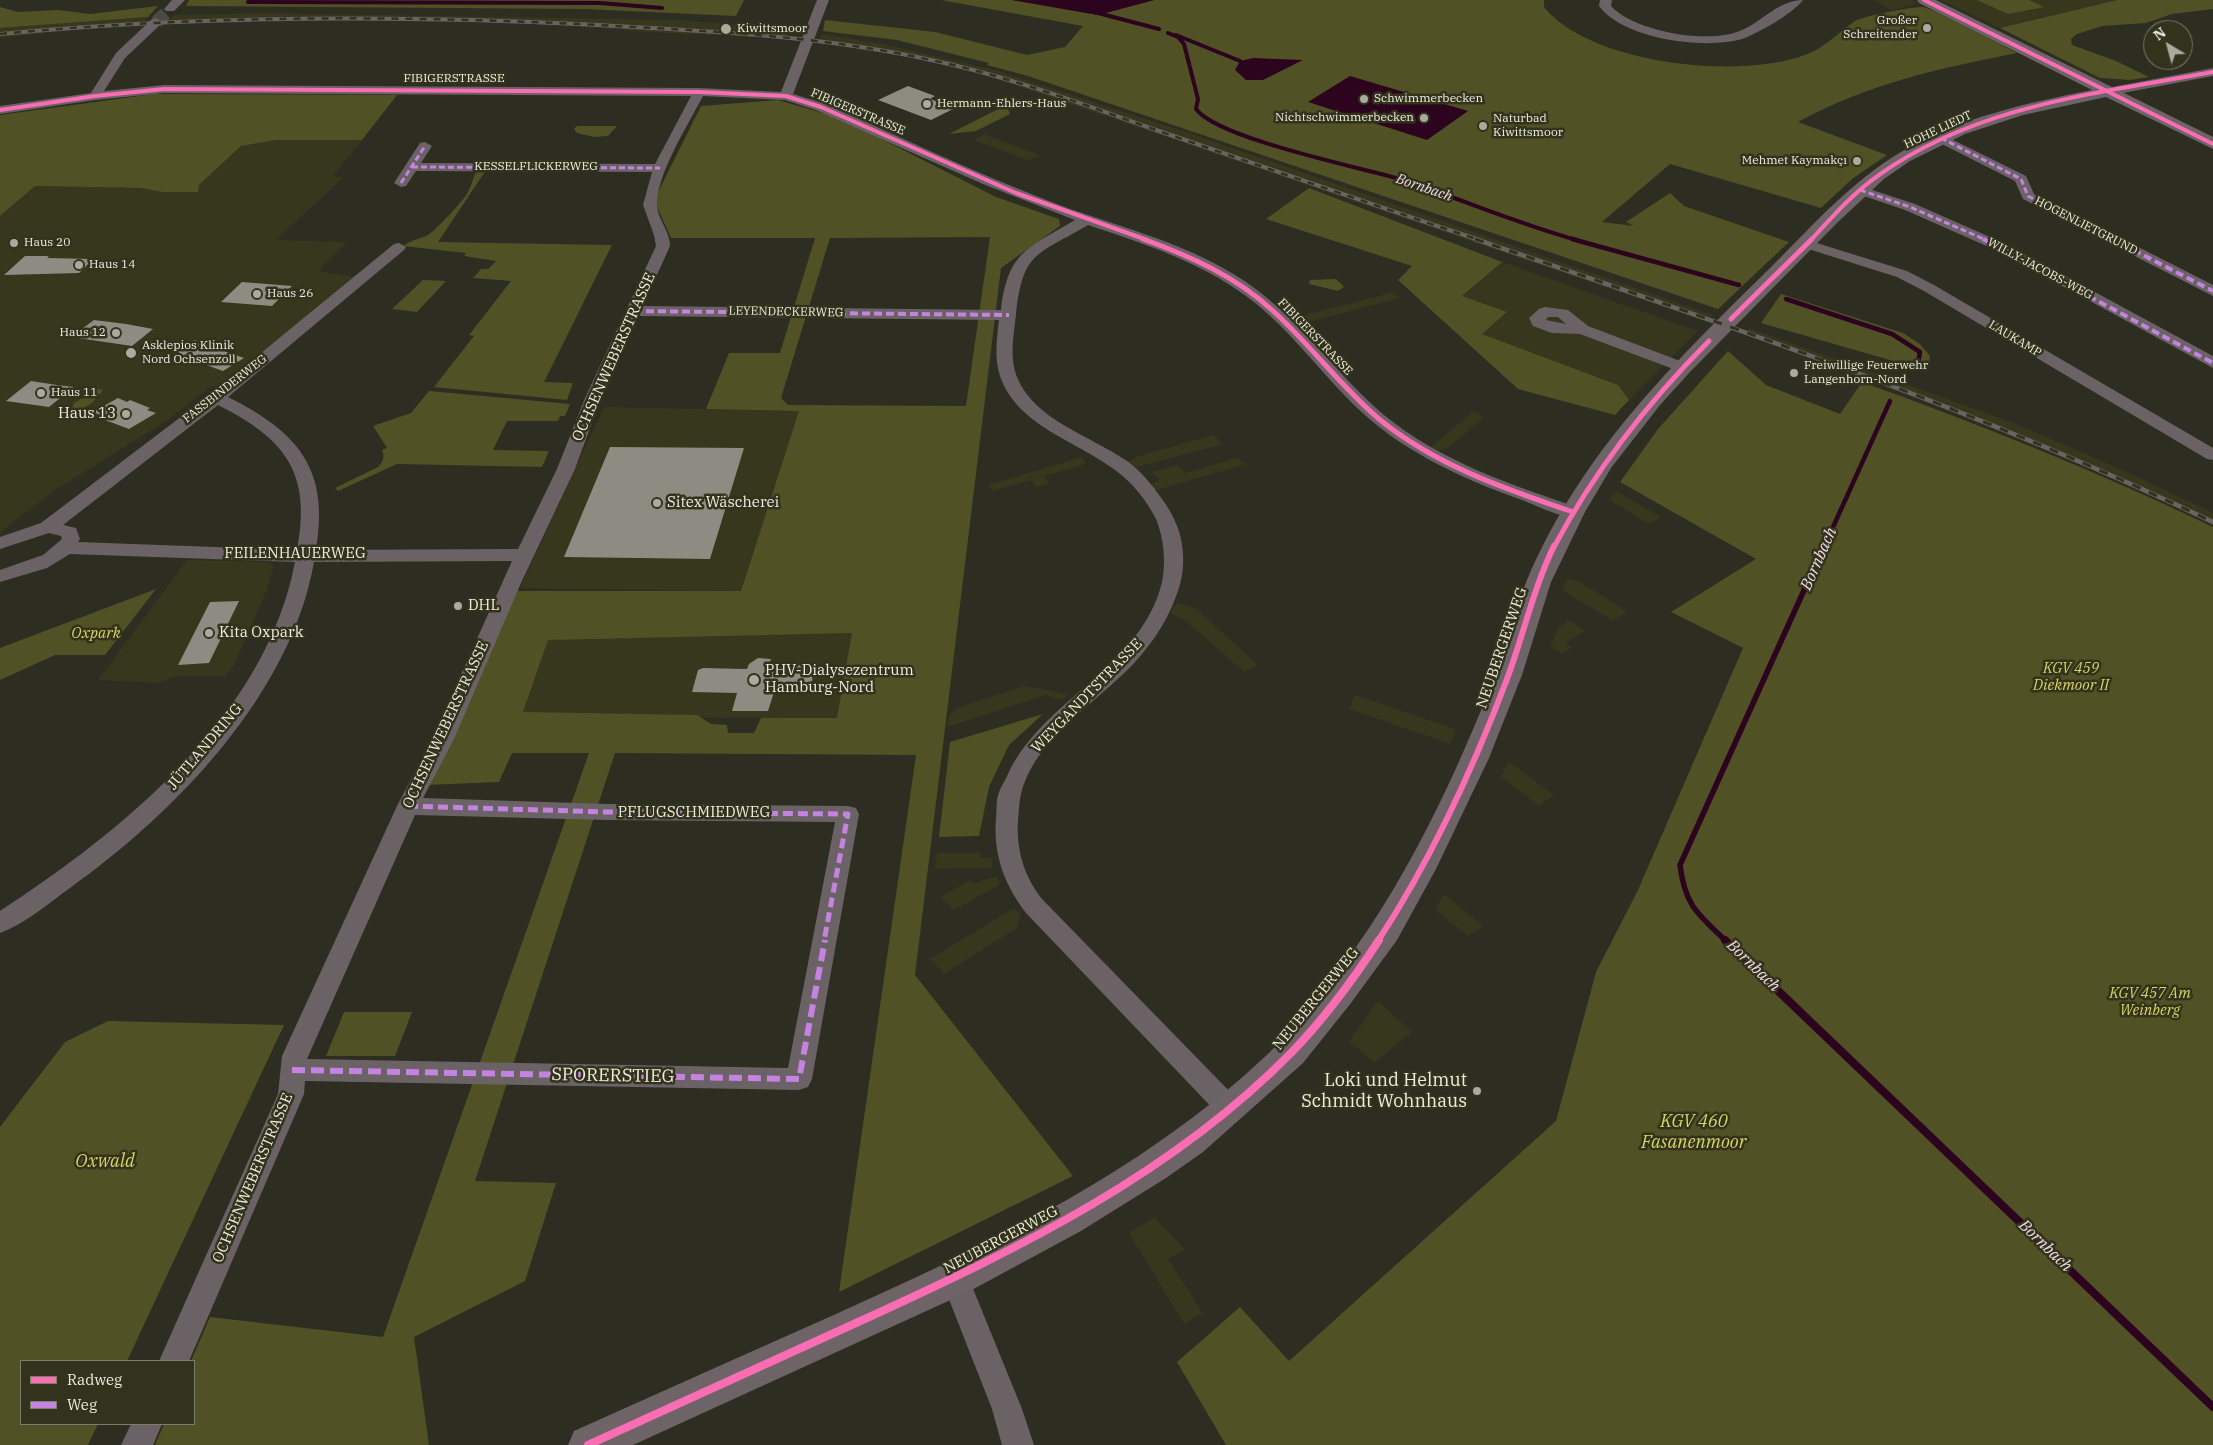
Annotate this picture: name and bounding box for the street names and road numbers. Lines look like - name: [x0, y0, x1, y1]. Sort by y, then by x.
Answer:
- street label: FIBIGERSTRASSE: [403, 72, 505, 86]
- street label: FIBIGERSTRASSE: [809, 86, 907, 138]
- street label: HOHE LIEDT: [1902, 108, 1974, 152]
- street label: KESSELFLICKERWEG: [474, 160, 598, 174]
- street label: HOGENLIETGRUND: [2032, 194, 2140, 258]
- street label: WILLY-JACOBS-WEG: [1985, 235, 2095, 303]
- street label: OCHSENWEBERSTRASSE: [569, 270, 659, 444]
- street label: FIBIGERSTRASSE: [1275, 296, 1355, 378]
- street label: LEYENDECKERWEG: [728, 304, 844, 320]
- street label: LAUKAMP: [1986, 318, 2044, 360]
- street label: FASSBINDERWEG: [180, 352, 270, 426]
- street label: FEILENHAUERWEG: [224, 545, 366, 563]
- street label: NEUBERGERWEG: [1473, 585, 1531, 711]
- street label: WEYGANDTSTRASSE: [1028, 635, 1146, 757]
- street label: OCHSENWEBERSTRASSE: [399, 638, 493, 812]
- street label: JÜTLANDRING: [164, 700, 246, 794]
- street label: PFLUGSCHMIEDWEG: [618, 804, 770, 822]
- street label: NEUBERGERWEG: [1269, 944, 1363, 1054]
- street label: SPORERSTIEG: [551, 1064, 675, 1088]
- street label: OCHSENWEBERSTRASSE: [209, 1090, 297, 1266]
- street label: NEUBERGERWEG: [941, 1202, 1061, 1278]

